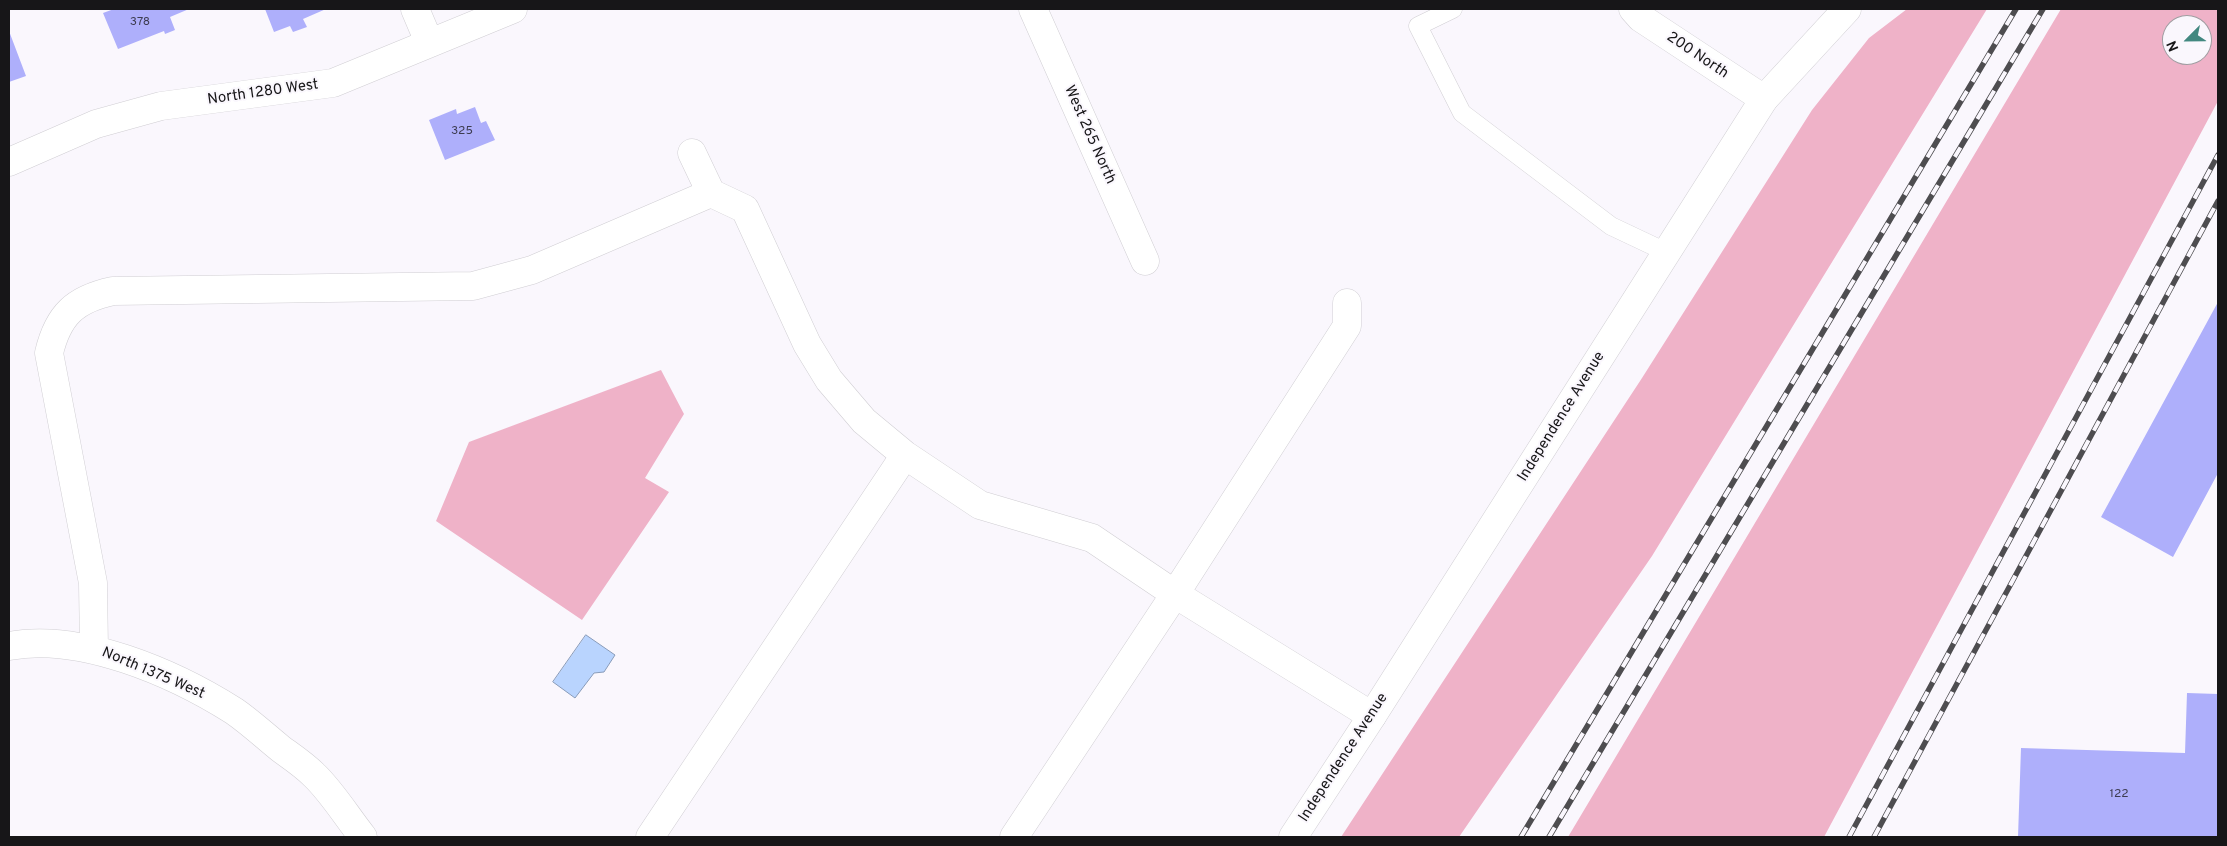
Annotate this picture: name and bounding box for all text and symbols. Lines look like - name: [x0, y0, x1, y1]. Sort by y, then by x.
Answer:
- north arrow: [2162, 15, 2212, 65]
- house number: 378: [130, 16, 150, 30]
- street label: 200 North: [1663, 29, 1731, 83]
- text: N: [2164, 38, 2183, 54]
- street label: North 1280 West: [206, 76, 320, 110]
- street label: West 265 North: [1059, 83, 1119, 187]
- house number: 325: [451, 125, 473, 139]
- street label: Independence Avenue: [1515, 349, 1609, 485]
- street label: North 1375 West: [99, 644, 207, 704]
- street label: Independence Avenue: [1296, 690, 1392, 826]
- house number: 122: [2109, 788, 2129, 802]

